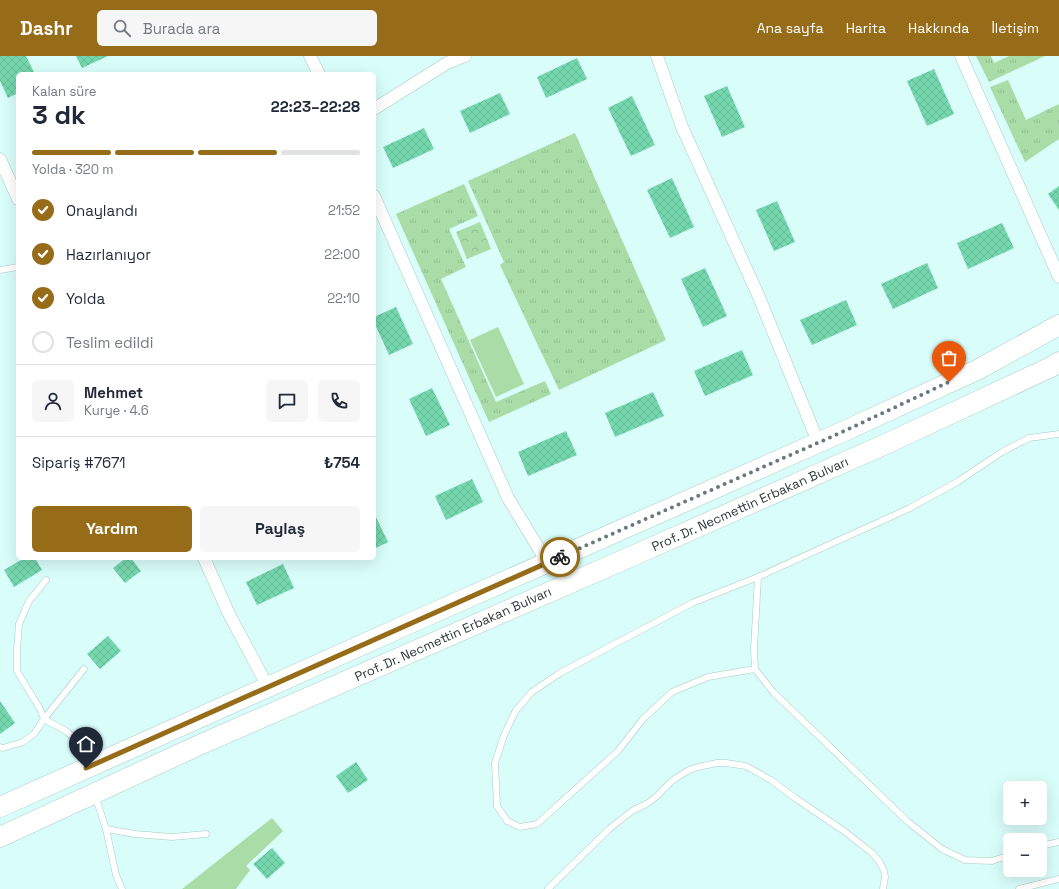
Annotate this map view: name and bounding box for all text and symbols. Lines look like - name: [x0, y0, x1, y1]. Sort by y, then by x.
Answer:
- search box: [97, 10, 377, 46]
- text: Dashr: [20, 16, 73, 41]
- icon: search: [111, 17, 133, 39]
- text: Burada ara: [143, 19, 220, 38]
- text: Ana sayfa: [757, 19, 824, 37]
- text: Harita: [846, 19, 886, 37]
- text: Hakkında: [908, 19, 969, 37]
- text: İletişim: [991, 19, 1039, 37]
- text: Kalan süre: [32, 83, 97, 100]
- text: 22:23–22:28: [271, 97, 360, 116]
- text: 3 dk: [32, 98, 86, 132]
- text: Yolda · 320 m: [32, 161, 114, 178]
- icon: check: [32, 199, 54, 221]
- text: Onaylandı: [66, 201, 138, 220]
- text: 21:52: [328, 202, 360, 219]
- icon: check: [32, 243, 54, 265]
- text: Hazırlanıyor: [66, 245, 151, 264]
- text: 22:00: [324, 246, 360, 263]
- icon: check: [32, 287, 54, 309]
- text: Yolda: [66, 289, 105, 308]
- text: 22:10: [327, 290, 360, 307]
- text: Teslim edildi: [66, 333, 153, 352]
- pin: [932, 341, 966, 382]
- icon: bag: [938, 347, 960, 369]
- button: person: [32, 380, 74, 422]
- button: chat: [266, 380, 308, 422]
- button: phone: [318, 380, 360, 422]
- text: Mehmet: [84, 383, 143, 402]
- text: Kurye · 4.6: [84, 402, 149, 419]
- text: Sipariş #7671: [32, 453, 126, 472]
- text: ₺754: [324, 453, 360, 472]
- street label: Prof. Dr. Necmettin Erbakan Bulvarı: [649, 453, 851, 555]
- button: Yardım: [32, 506, 192, 552]
- button: Paylaş: [200, 506, 360, 552]
- courier: [540, 537, 580, 577]
- icon: bike: [549, 546, 571, 568]
- street label: Prof. Dr. Necmettin Erbakan Bulvarı: [352, 583, 554, 685]
- pin: [69, 727, 103, 768]
- icon: home: [75, 733, 97, 755]
- map controls: [1003, 781, 1047, 877]
- button: +: [1003, 781, 1047, 825]
- button: −: [1003, 833, 1047, 877]

